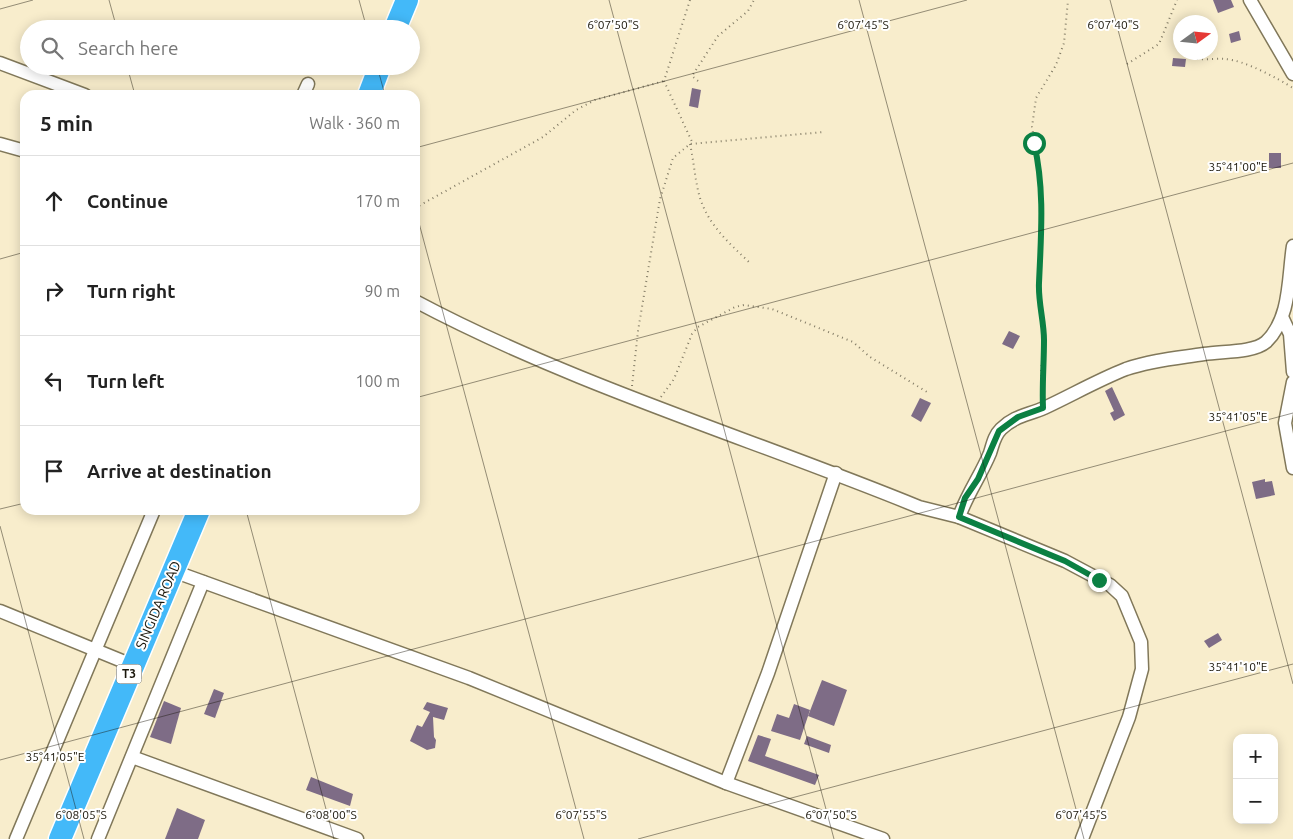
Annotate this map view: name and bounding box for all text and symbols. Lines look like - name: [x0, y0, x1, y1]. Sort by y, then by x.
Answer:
- north arrow: [1173, 15, 1218, 60]
- text: 6°07'50"S: [587, 18, 639, 31]
- text: 6°07'45"S: [837, 18, 889, 31]
- text: 6°07'40"S: [1087, 18, 1139, 31]
- search box: [20, 20, 420, 75]
- icon: search: [38, 34, 66, 62]
- text: Search here: [78, 37, 178, 59]
- text: 5 min: [40, 111, 93, 135]
- text: Walk · 360 m: [309, 114, 400, 132]
- route start: [1023, 132, 1046, 155]
- text: 35°41'00"E: [1209, 160, 1268, 173]
- icon: ahead: [40, 187, 68, 215]
- text: Continue: [87, 190, 168, 212]
- text: 170 m: [355, 192, 400, 210]
- icon: right: [40, 277, 68, 305]
- text: Turn right: [87, 280, 175, 302]
- text: 90 m: [364, 282, 400, 300]
- icon: left: [40, 367, 68, 395]
- text: Turn left: [87, 370, 165, 392]
- text: 100 m: [355, 372, 400, 390]
- text: 35°41'05"E: [1209, 410, 1268, 423]
- icon: arrive: [40, 457, 68, 485]
- text: Arrive at destination: [87, 460, 272, 482]
- street label: SINGIDA ROAD: [132, 558, 184, 652]
- route end: [1088, 569, 1111, 592]
- text: 35°41'10"E: [1209, 660, 1268, 673]
- road number: T3: [116, 664, 142, 684]
- map controls: [1233, 734, 1278, 824]
- button: +: [1233, 734, 1278, 779]
- text: 35°41'05"E: [26, 750, 85, 763]
- button: −: [1233, 779, 1278, 824]
- text: 6°08'05"S: [55, 808, 107, 821]
- text: 6°08'00"S: [305, 808, 357, 821]
- text: 6°07'55"S: [555, 808, 607, 821]
- text: 6°07'50"S: [805, 808, 857, 821]
- text: 6°07'45"S: [1055, 808, 1107, 821]

